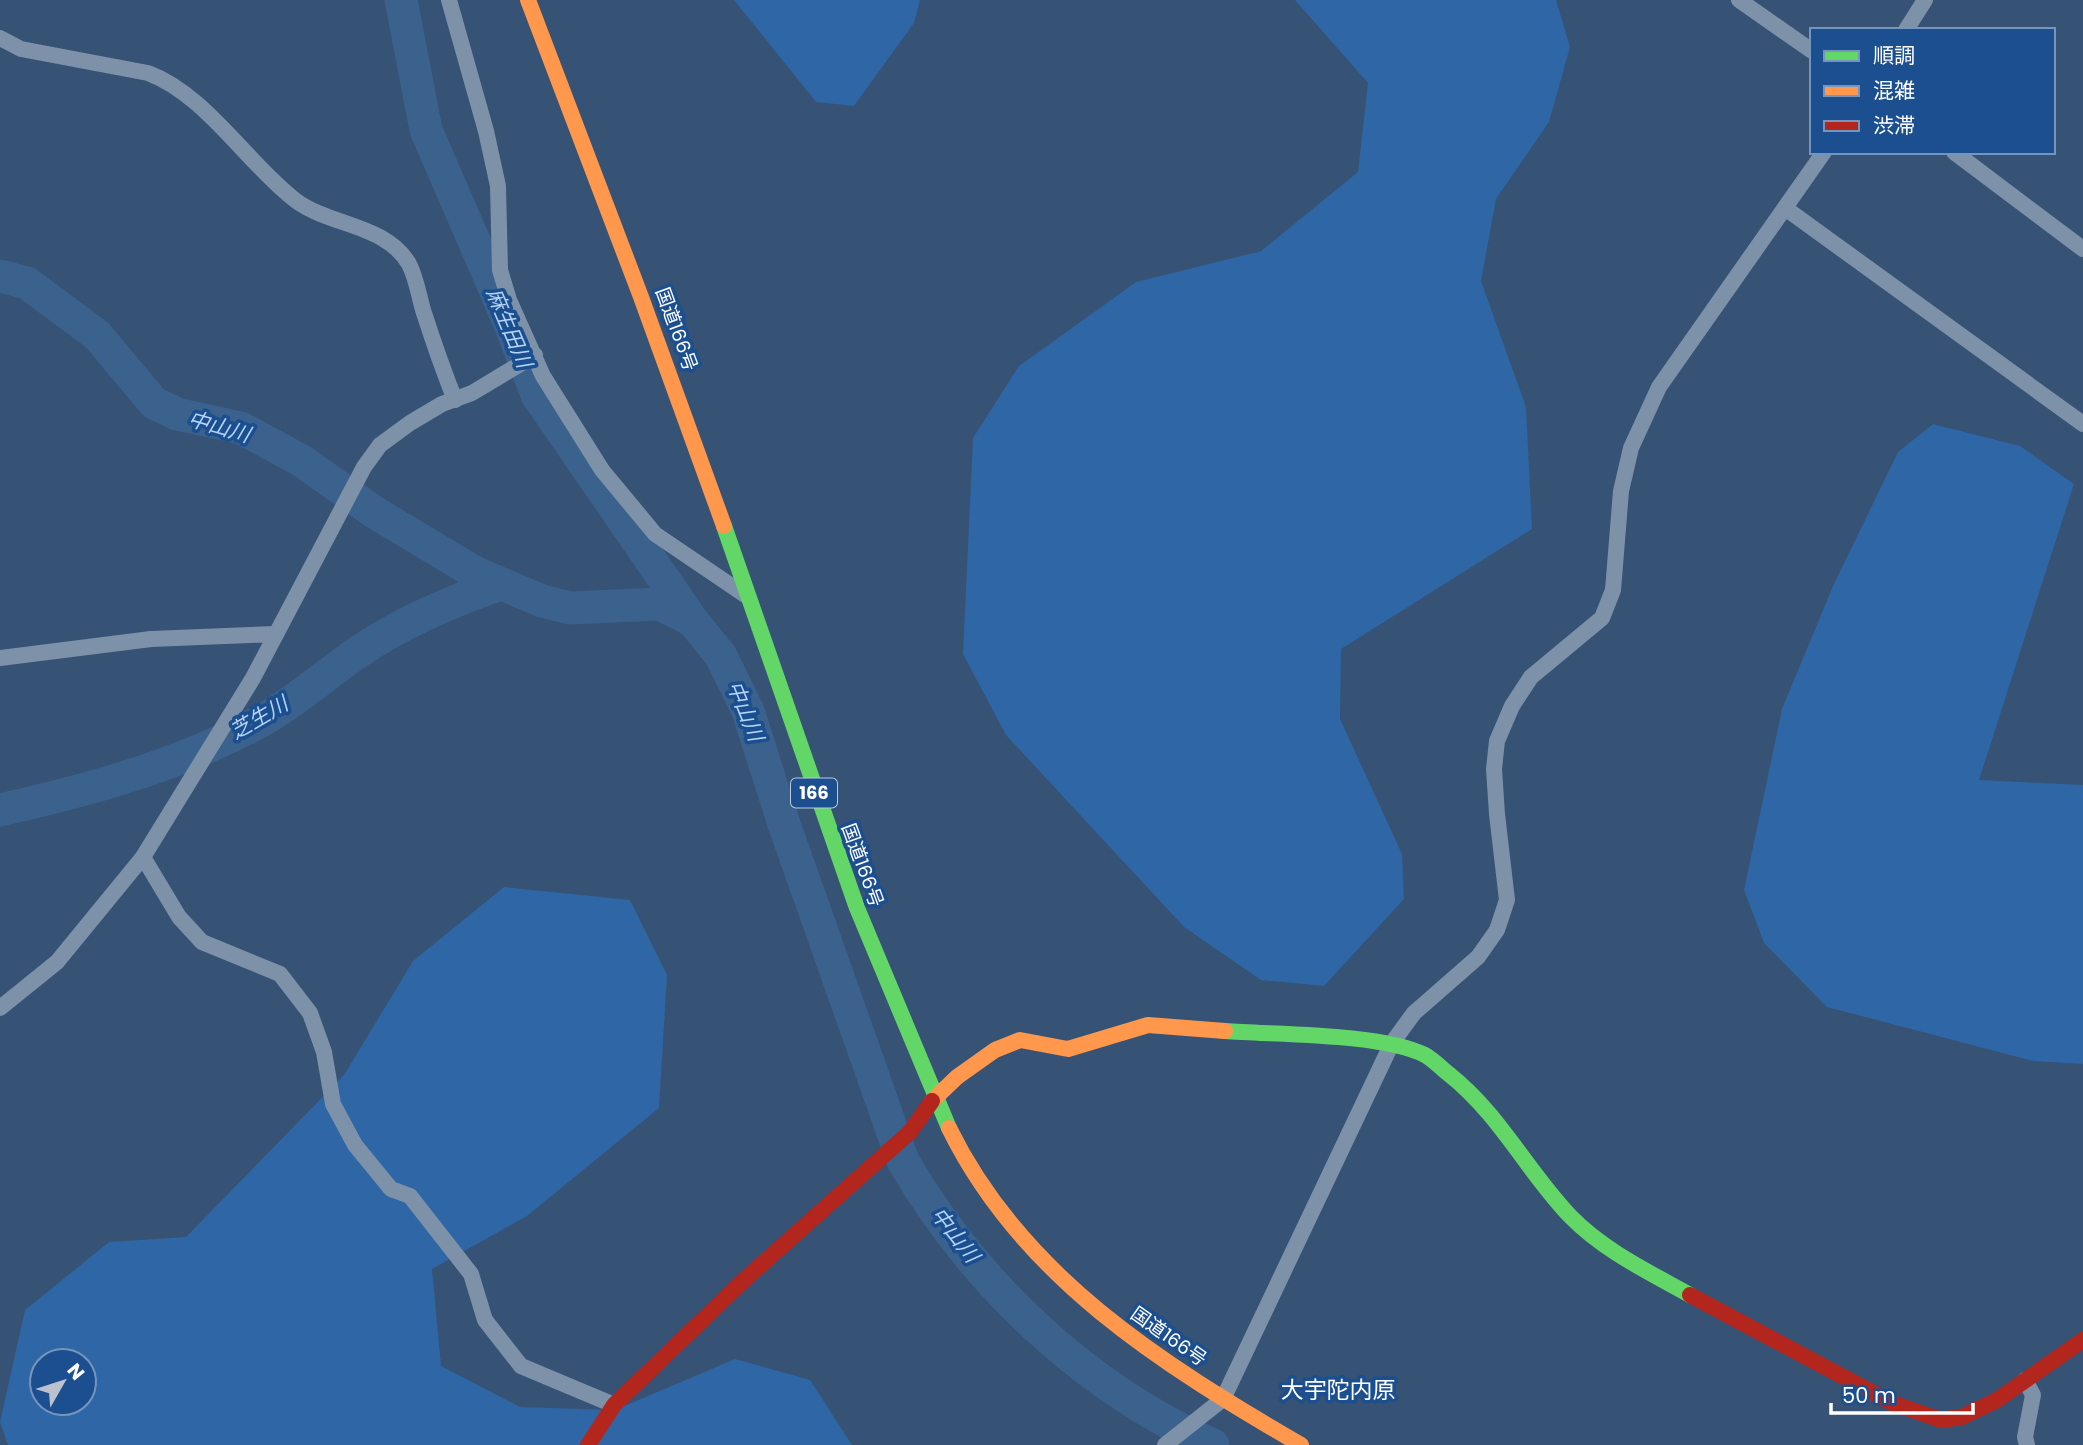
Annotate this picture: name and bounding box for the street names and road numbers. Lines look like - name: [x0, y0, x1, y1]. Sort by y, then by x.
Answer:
- street label: 国道166号: [649, 284, 704, 375]
- road number: 166: [791, 778, 837, 808]
- street label: 国道166号: [835, 820, 890, 911]
- street label: 国道166号: [1125, 1300, 1212, 1372]

